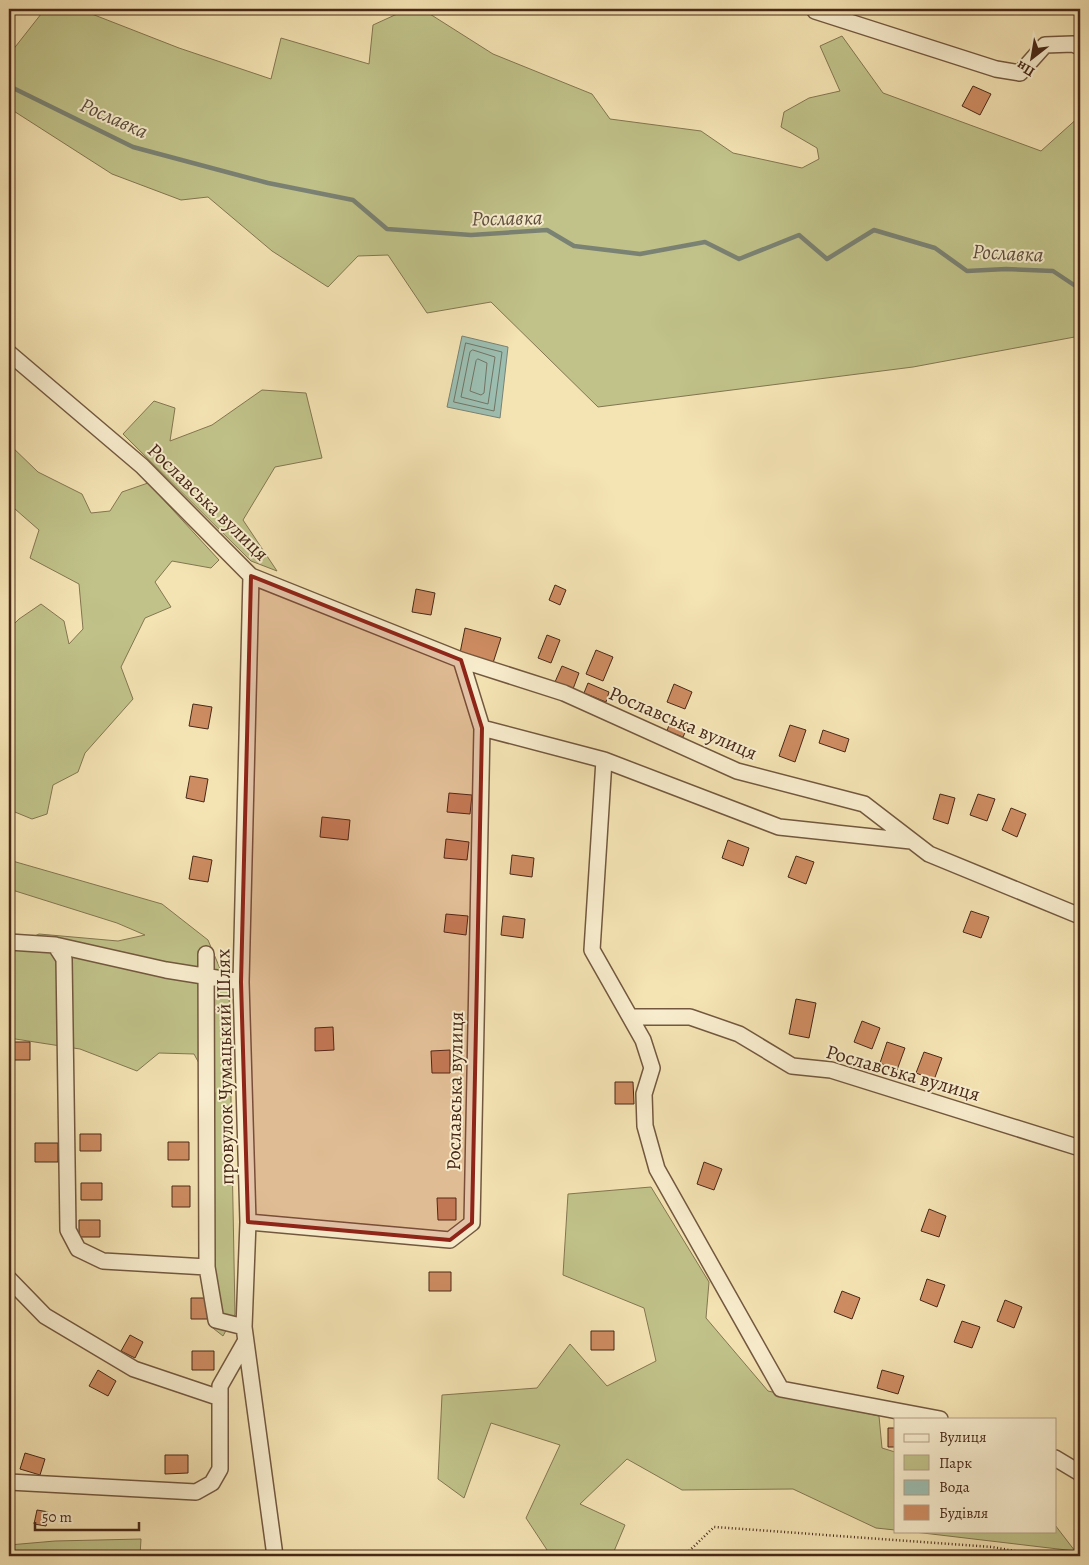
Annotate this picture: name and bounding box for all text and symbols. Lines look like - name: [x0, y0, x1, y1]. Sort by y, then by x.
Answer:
- north arrow: [1006, 32, 1056, 82]
- text: Пн: [1013, 56, 1038, 82]
- water label: Рославка: [76, 91, 153, 145]
- water label: Рославка: [471, 203, 543, 233]
- water label: Рославка: [972, 237, 1045, 269]
- street label: Рославська вулиця: [141, 437, 275, 567]
- street label: Рославська вулиця: [604, 679, 762, 767]
- street label: провулок Чумацький Шлях: [209, 948, 241, 1185]
- street label: Рославська вулиця: [440, 1011, 470, 1171]
- street label: Рославська вулиця: [823, 1038, 983, 1108]
- legend: [894, 1418, 1056, 1532]
- text: Вулиця: [939, 1427, 986, 1447]
- text: Парк: [939, 1453, 972, 1473]
- text: Вода: [939, 1477, 970, 1497]
- scale bar: [35, 1500, 139, 1532]
- text: Будівля: [939, 1503, 988, 1523]
- text: 50 m: [42, 1507, 72, 1527]

